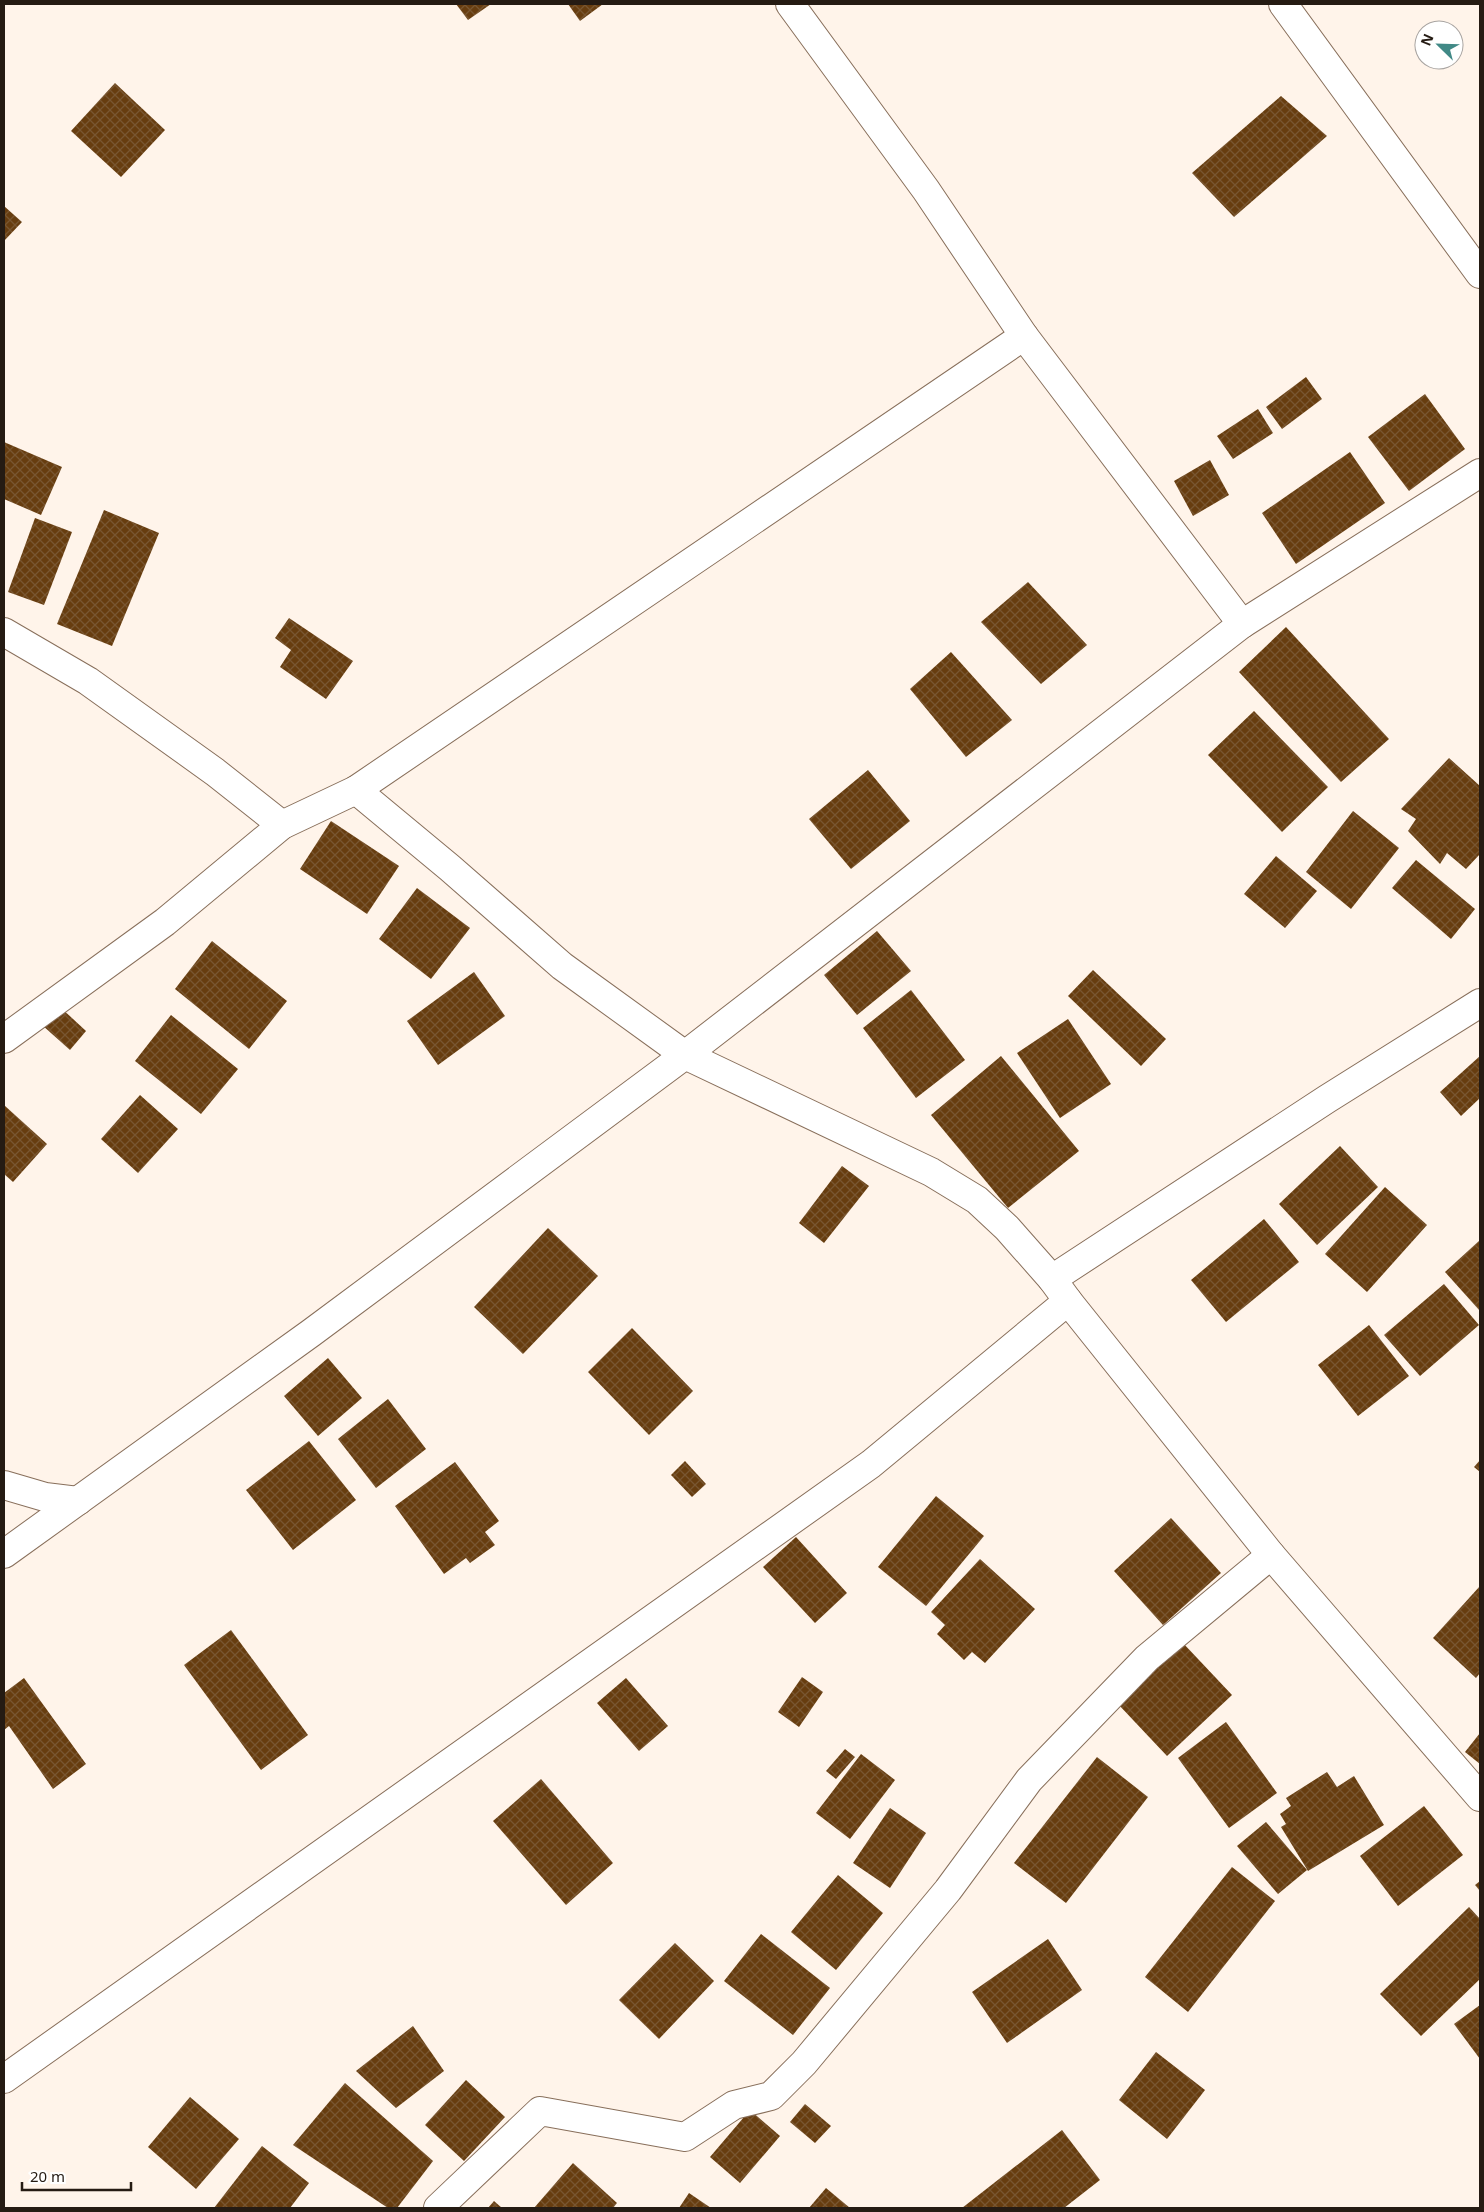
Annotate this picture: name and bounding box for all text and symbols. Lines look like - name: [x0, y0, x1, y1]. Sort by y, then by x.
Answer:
- north arrow: [1414, 20, 1464, 70]
- text: N: [1416, 31, 1438, 49]
- scale bar: [22, 2160, 131, 2192]
- text: 20 m: [30, 2166, 65, 2186]

